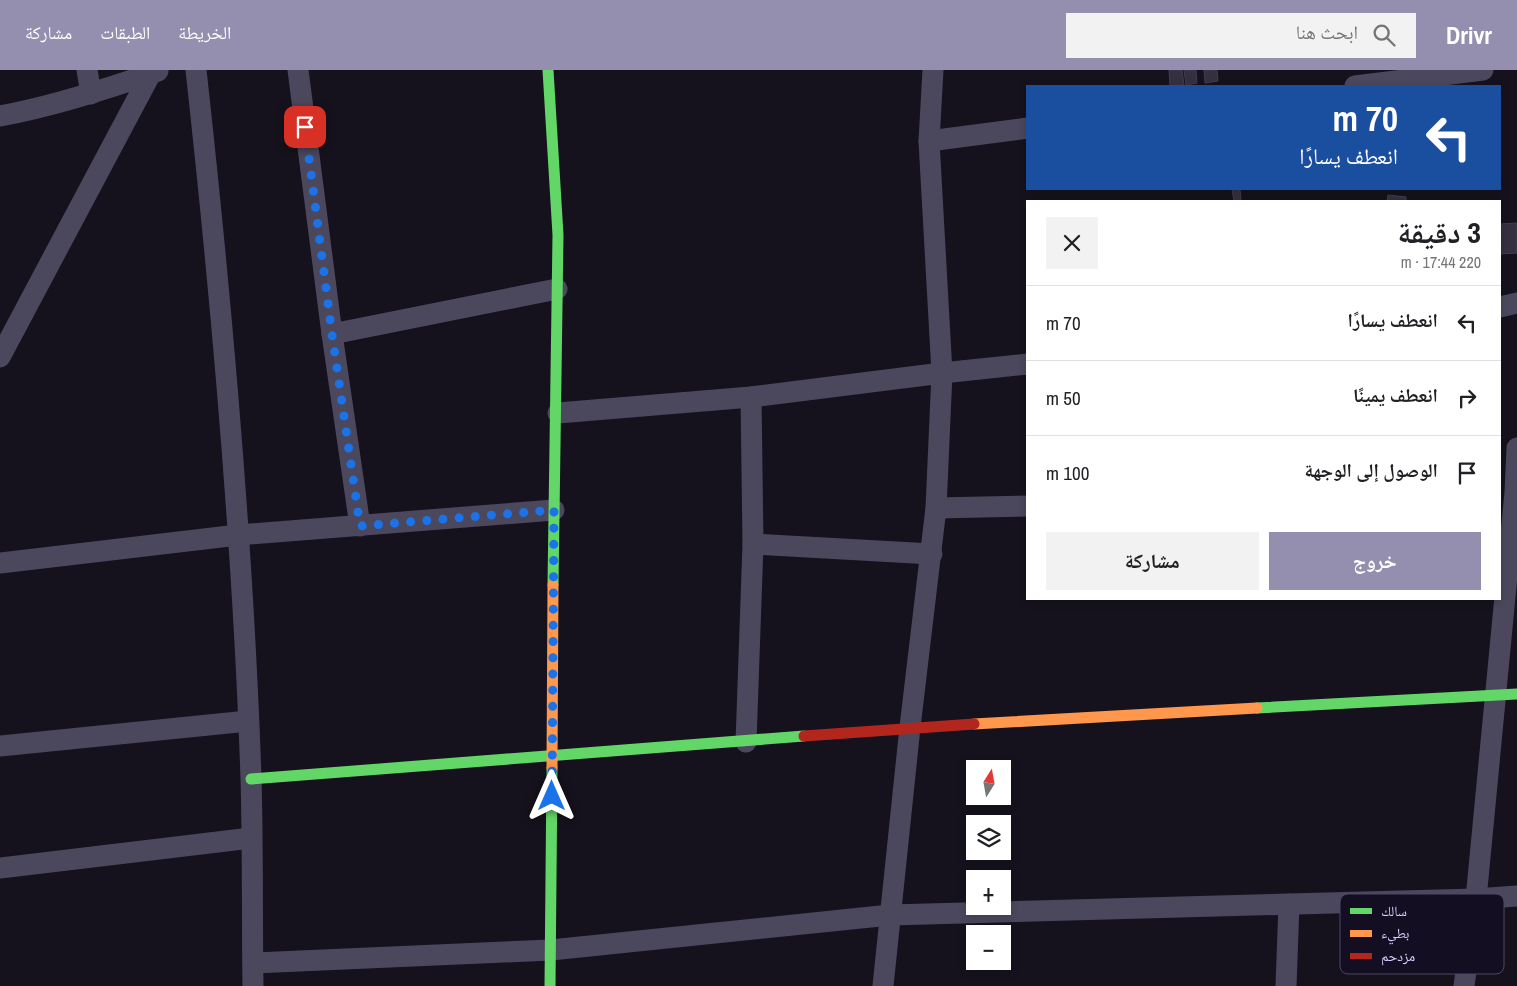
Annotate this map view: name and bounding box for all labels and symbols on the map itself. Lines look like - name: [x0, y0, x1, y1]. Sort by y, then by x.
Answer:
- pin: [284, 106, 326, 148]
- north arrow: [966, 760, 1011, 805]
- position arrow: [525, 769, 577, 821]
- legend: [1340, 894, 1504, 974]
- text: سالك: [1381, 902, 1407, 920]
- text: بطيء: [1381, 924, 1410, 945]
- text: مزدحم: [1381, 947, 1415, 966]

